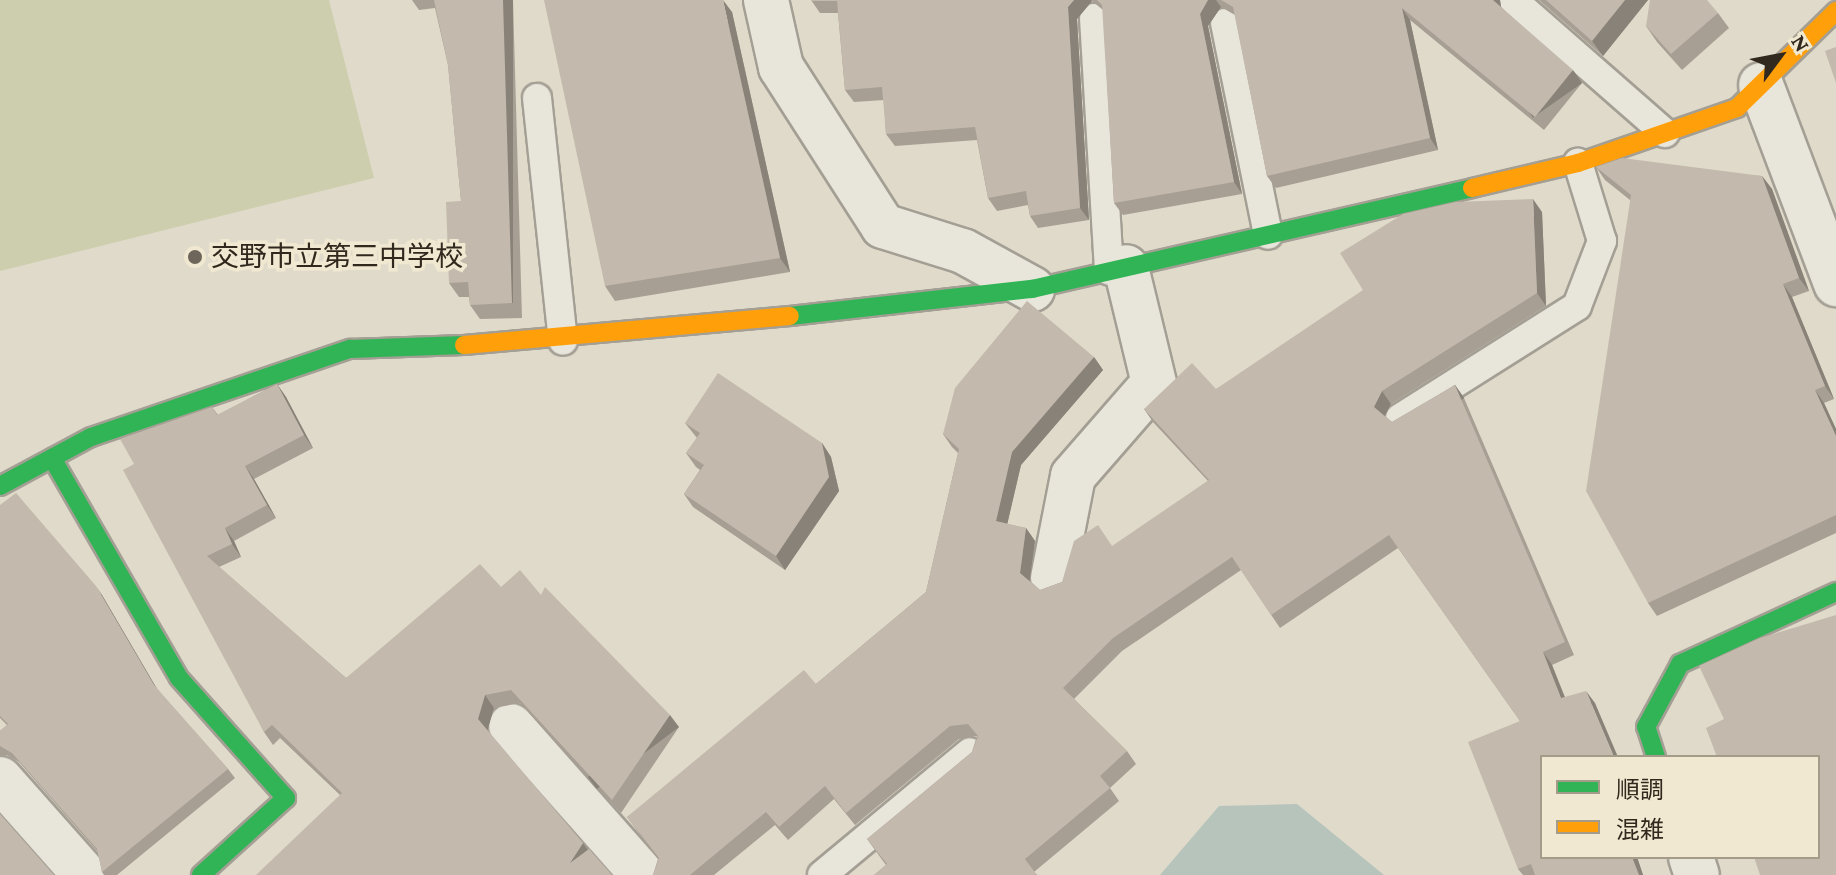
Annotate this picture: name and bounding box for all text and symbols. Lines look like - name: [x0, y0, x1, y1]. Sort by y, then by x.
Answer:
- north arrow: [1740, 16, 1820, 96]
- text: N: [1786, 30, 1815, 56]
- place label: 交野市立第三中学校: [211, 240, 463, 274]
- marker: 交野市立第三中学校: [186, 248, 204, 266]
- legend: [1540, 755, 1820, 859]
- text: 順調: [1616, 776, 1664, 803]
- text: 混雑: [1616, 816, 1664, 843]

